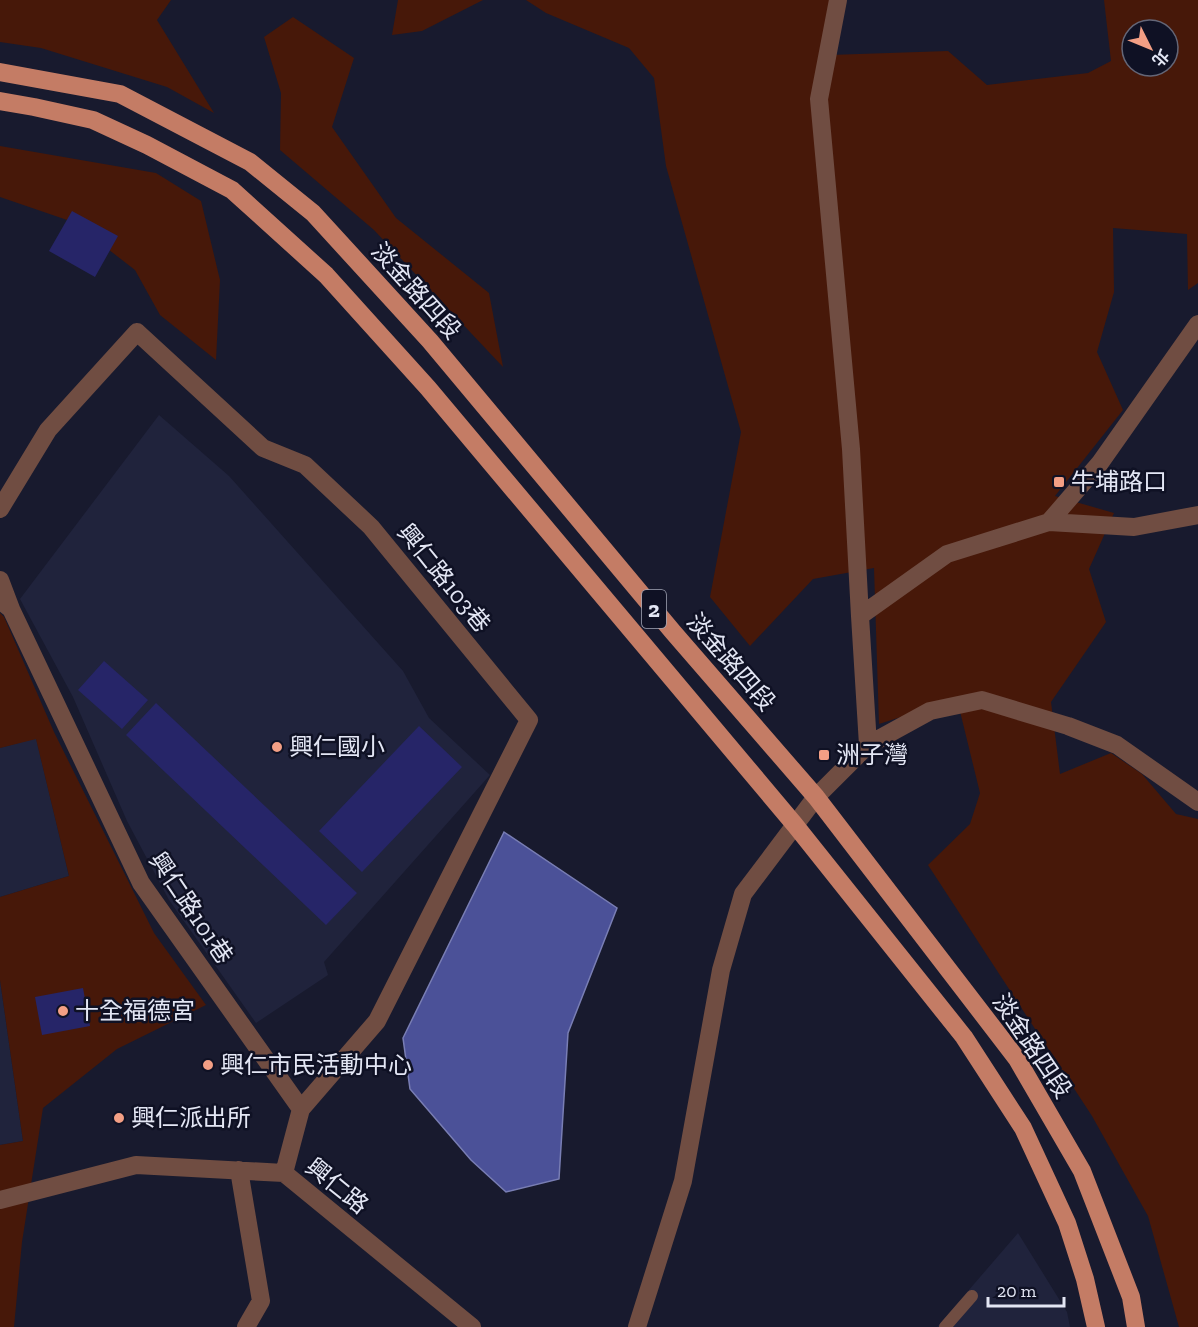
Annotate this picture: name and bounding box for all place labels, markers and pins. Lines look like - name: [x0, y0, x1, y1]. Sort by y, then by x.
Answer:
- place label: 牛埔路口: [1071, 467, 1167, 496]
- marker: 牛埔路口: [1052, 475, 1066, 489]
- place label: 興仁國小: [289, 732, 385, 761]
- marker: 興仁國小: [270, 740, 284, 754]
- place label: 洲子灣: [836, 740, 908, 769]
- marker: 洲子灣: [817, 748, 831, 762]
- place label: 十全福德宮: [75, 996, 195, 1025]
- marker: 十全福德宮: [56, 1004, 70, 1018]
- place label: 興仁市民活動中心: [220, 1050, 412, 1079]
- marker: 興仁市民活動中心: [201, 1058, 215, 1072]
- place label: 興仁派出所: [131, 1103, 251, 1132]
- marker: 興仁派出所: [112, 1111, 126, 1125]

